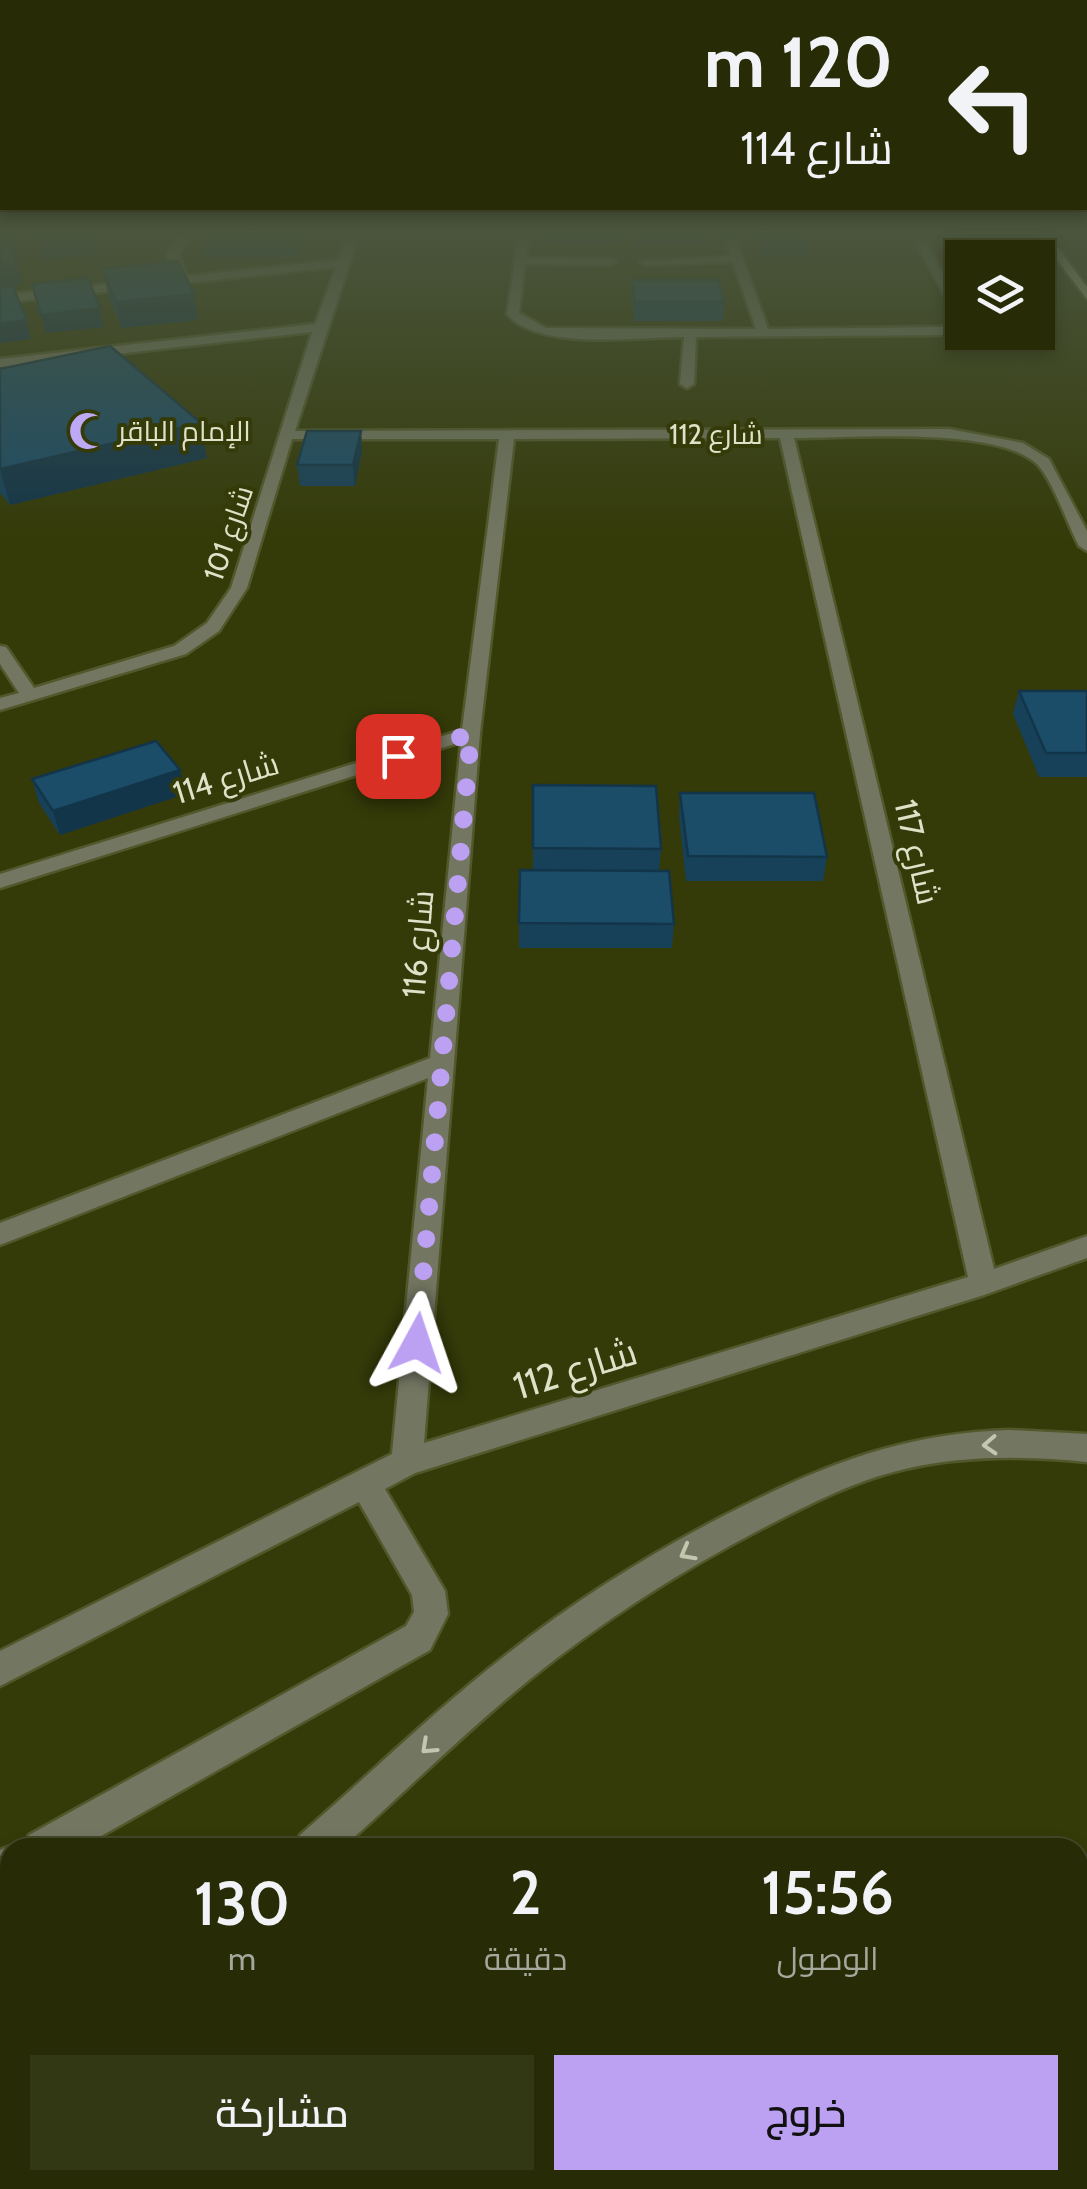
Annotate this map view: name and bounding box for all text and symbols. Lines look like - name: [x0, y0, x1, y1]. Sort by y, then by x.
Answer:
- text: 120 m: [704, 19, 893, 105]
- icon: left: [928, 40, 1058, 170]
- text: شارع 114: [740, 121, 893, 175]
- map controls: [945, 240, 1055, 350]
- button: layers: [945, 240, 1055, 350]
- mosque icon: الإمام الباقر: [67, 410, 109, 452]
- place label: الإمام الباقر: [116, 414, 251, 451]
- street label: شارع 112: [669, 417, 763, 453]
- street label: شارع 101: [196, 481, 262, 586]
- pin: [356, 714, 441, 799]
- icon: arrive: [371, 729, 426, 784]
- street label: شارع 114: [168, 743, 284, 815]
- street label: شارع 117: [884, 796, 948, 909]
- street label: شارع 116: [393, 888, 445, 1000]
- position arrow: [365, 1291, 469, 1395]
- street label: شارع 112: [507, 1328, 643, 1411]
- one-way arrow: [981, 1434, 997, 1455]
- one-way arrow: [680, 1540, 698, 1560]
- one-way arrow: [421, 1735, 439, 1753]
- text: 2: [510, 1856, 541, 1929]
- text: 15:56: [761, 1856, 894, 1929]
- text: 130: [194, 1867, 290, 1940]
- text: m: [228, 1939, 256, 1978]
- text: دقيقة: [484, 1939, 567, 1978]
- text: الوصول: [777, 1939, 879, 1978]
- button: مشاركة: [30, 2055, 534, 2170]
- button: خروج: [554, 2055, 1058, 2170]

